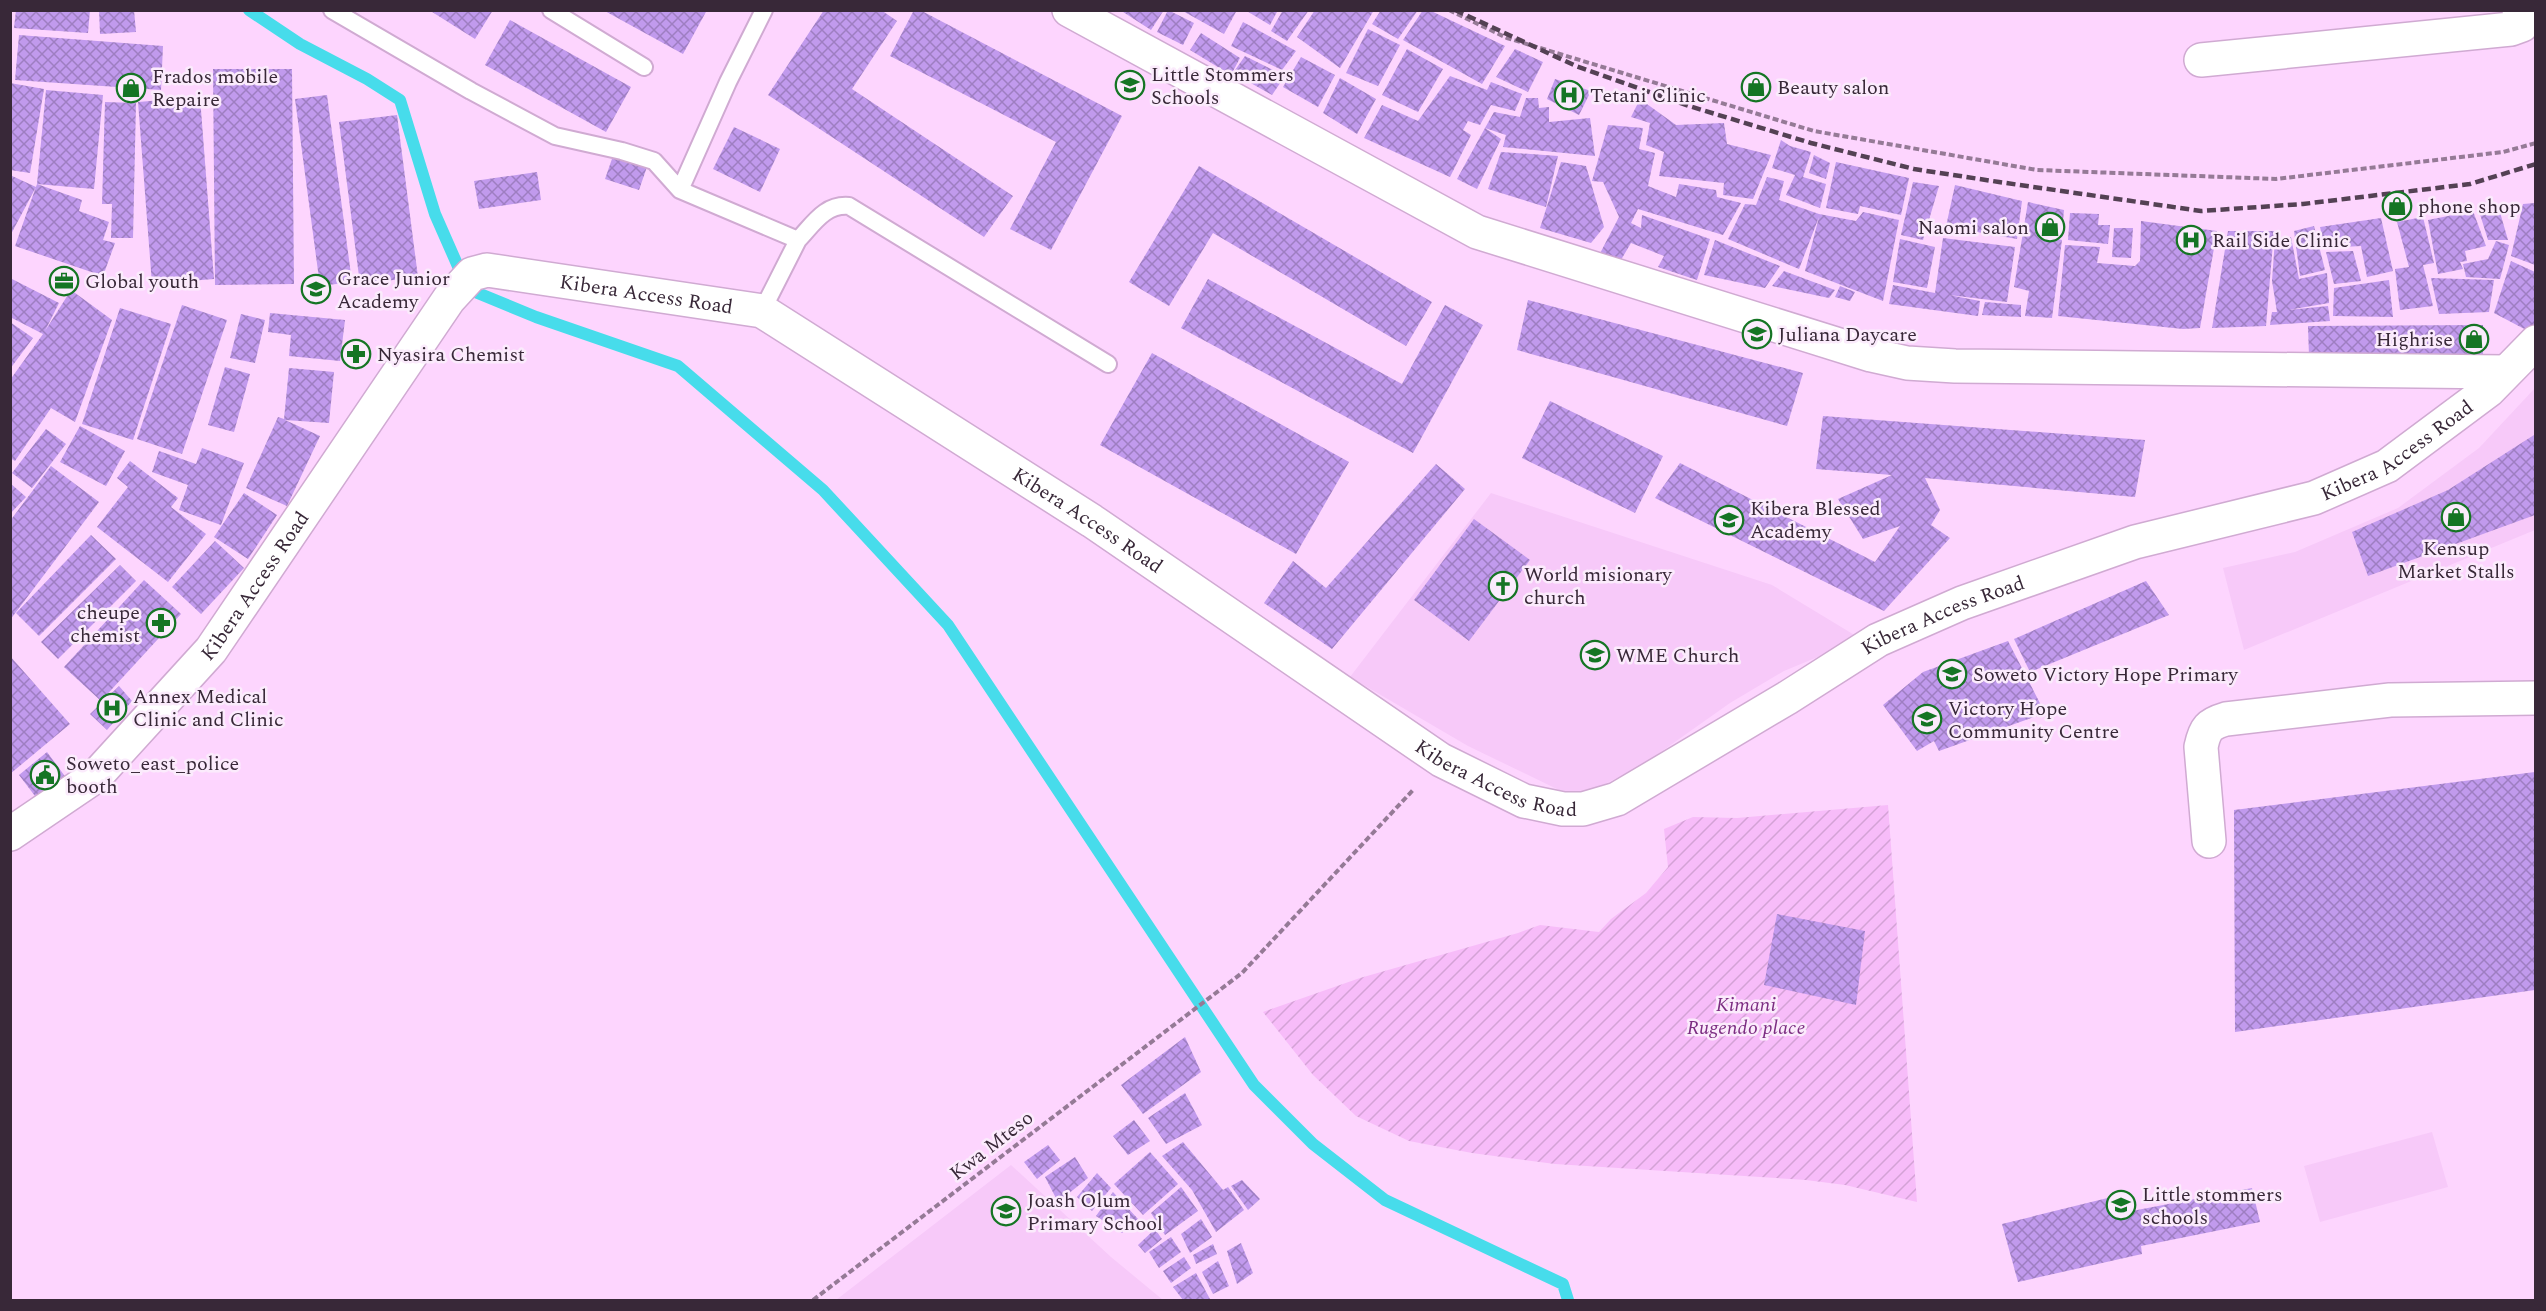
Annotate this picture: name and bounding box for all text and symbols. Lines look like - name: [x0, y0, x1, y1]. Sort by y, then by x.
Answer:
- place label: Little Stommers Schools: [1151, 60, 1294, 113]
- place label: Frados mobile Repaire: [152, 62, 278, 115]
- school or university icon: Little Stommers Schools: [1114, 69, 1146, 101]
- shop icon: Beauty salon: [1740, 71, 1772, 103]
- shop icon: Frados mobile Repaire: [115, 72, 147, 104]
- place label: Beauty salon: [1777, 73, 1889, 103]
- hospital icon: Tetani Clinic: [1553, 79, 1585, 111]
- place label: Tetani Clinic: [1590, 81, 1706, 111]
- shop icon: phone shop: [2381, 190, 2413, 222]
- place label: phone shop: [2418, 192, 2521, 222]
- shop icon: Naomi salon: [2034, 211, 2066, 243]
- place label: Naomi salon: [1918, 213, 2029, 243]
- hospital icon: Rail Side Clinic: [2175, 224, 2207, 256]
- place label: Rail Side Clinic: [2212, 226, 2349, 256]
- place label: Grace Junior Academy: [337, 264, 450, 317]
- office icon: Global youth: [48, 265, 80, 297]
- place label: Global youth: [85, 267, 199, 297]
- street label: Kibera Access Road: [557, 267, 735, 322]
- school or university icon: Grace Junior Academy: [300, 273, 332, 305]
- school or university icon: Juliana Daycare: [1741, 318, 1773, 350]
- place label: Juliana Daycare: [1778, 320, 1917, 350]
- shop icon: Highrise: [2458, 323, 2490, 355]
- place label: Highrise: [2376, 325, 2453, 355]
- pharmacy icon: Nyasira Chemist: [340, 338, 372, 370]
- place label: Nyasira Chemist: [377, 340, 525, 370]
- street label: Kibera Access Road: [2316, 393, 2480, 509]
- street label: Kibera Access Road: [1006, 460, 1169, 581]
- place label: Kibera Blessed Academy: [1750, 494, 1881, 547]
- shop icon: Kensup Market Stalls: [2440, 501, 2472, 533]
- school or university icon: Kibera Blessed Academy: [1713, 504, 1745, 536]
- street label: Kibera Access Road: [194, 505, 317, 668]
- place label: Kensup Market Stalls: [2397, 534, 2515, 587]
- place label: World misionary church: [1524, 560, 1673, 613]
- street label: Kibera Access Road: [1855, 568, 2029, 663]
- church icon: World misionary church: [1487, 570, 1519, 602]
- place label: cheupe chemist: [70, 598, 140, 651]
- pharmacy icon: cheupe chemist: [145, 607, 177, 639]
- school or university icon: WME Church: [1579, 639, 1611, 671]
- place label: WME Church: [1616, 641, 1739, 671]
- school or university icon: Soweto Victory Hope Primary: [1936, 658, 1968, 690]
- place label: Soweto Victory Hope Primary: [1973, 660, 2239, 690]
- place label: Annex Medical Clinic and Clinic: [133, 682, 284, 735]
- hospital icon: Annex Medical Clinic and Clinic: [96, 692, 128, 724]
- place label: Victory Hope Community Centre: [1948, 694, 2119, 747]
- school or university icon: Victory Hope Community Centre: [1911, 703, 1943, 735]
- street label: Kibera Access Road: [1408, 732, 1577, 825]
- place label: Soweto_east_police booth: [66, 749, 239, 802]
- public building icon: Soweto_east_police booth: [29, 759, 61, 791]
- park label: Kimani Rugendo place: [1687, 990, 1805, 1043]
- street label: Kwa Mteso: [943, 1103, 1040, 1188]
- place label: Little stommers schools: [2142, 1180, 2283, 1233]
- place label: Joash Olum Primary School: [1027, 1186, 1163, 1239]
- school or university icon: Little stommers schools: [2105, 1189, 2137, 1221]
- school or university icon: Joash Olum Primary School: [990, 1195, 1022, 1227]

